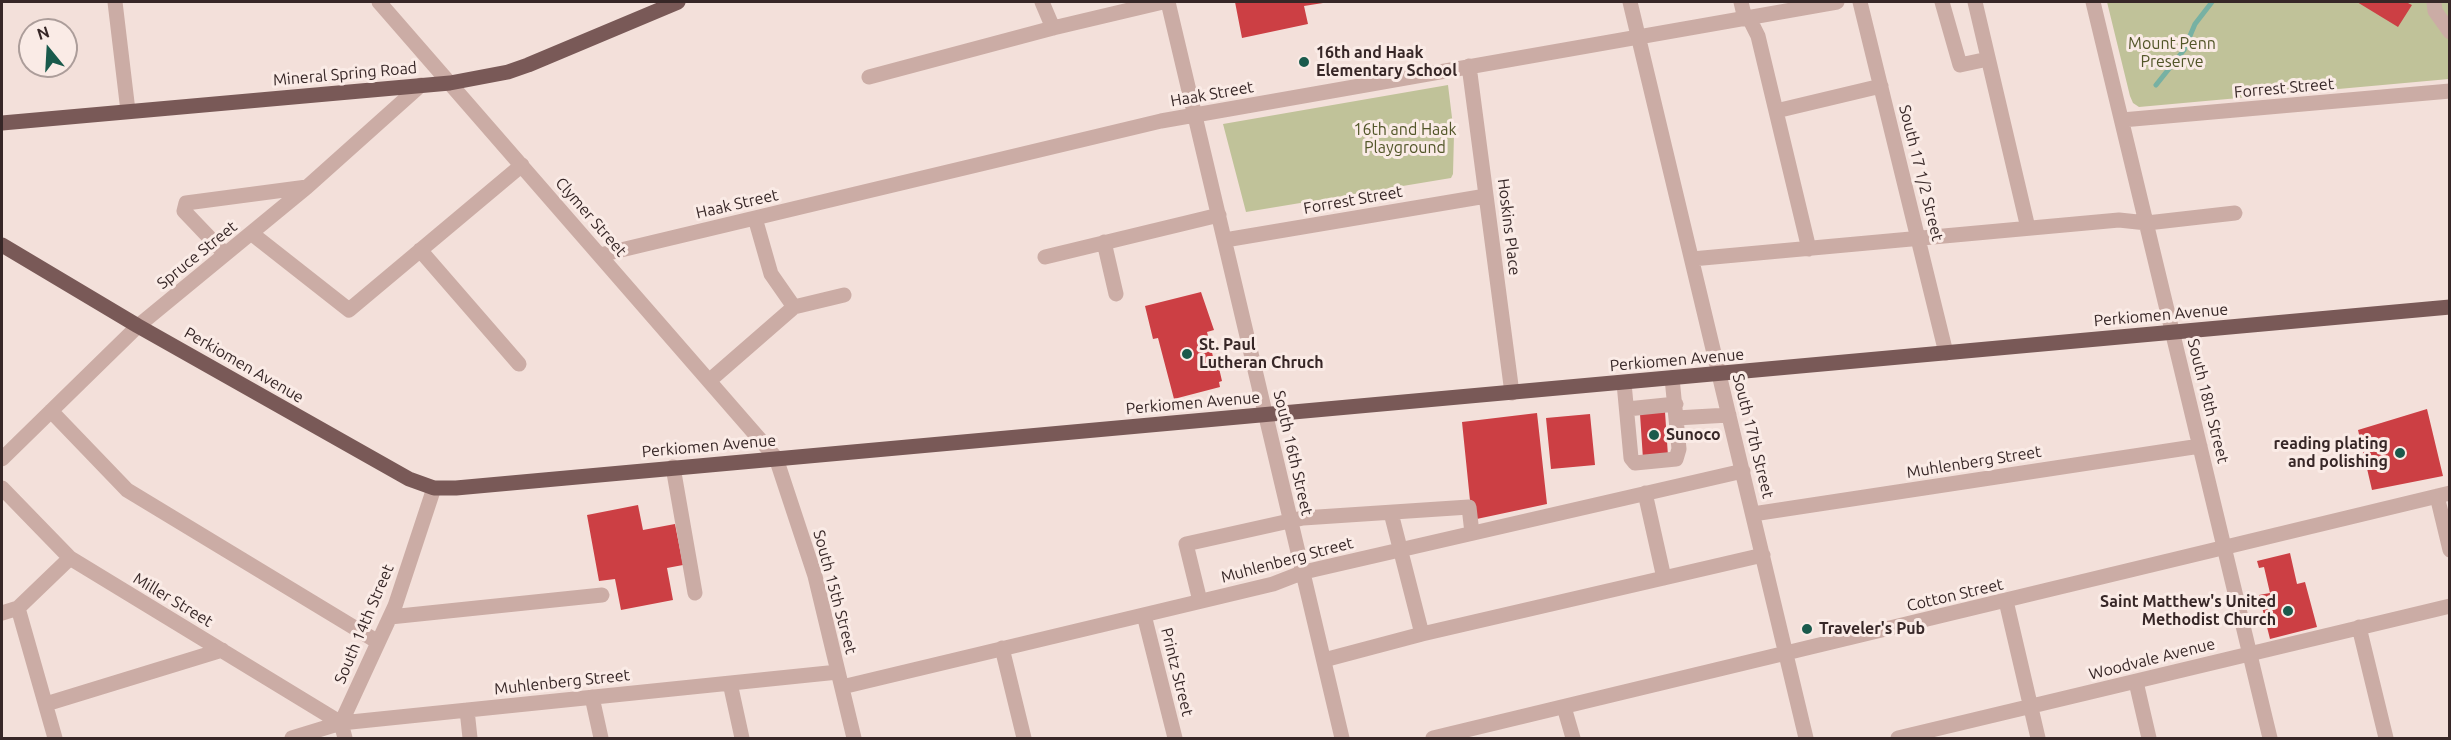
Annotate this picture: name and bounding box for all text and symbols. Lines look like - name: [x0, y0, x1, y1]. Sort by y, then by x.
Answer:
- north arrow: [18, 18, 78, 78]
- text: N: [35, 22, 52, 43]
- park label: Mount Penn Preserve: [2128, 34, 2216, 72]
- place label: 16th and Haak Elementary School: [1316, 43, 1457, 81]
- marker: 16th and Haak Elementary School: [1297, 55, 1311, 69]
- street label: Mineral Spring Road: [272, 58, 418, 90]
- street label: Forrest Street: [2233, 74, 2335, 102]
- street label: Haak Street: [1169, 77, 1255, 111]
- street label: South 17 1/2 Street: [1895, 103, 1947, 243]
- park label: 16th and Haak Playground: [1353, 120, 1457, 158]
- street label: Clymer Street: [551, 173, 631, 261]
- street label: Hoskins Place: [1494, 177, 1524, 277]
- street label: Forrest Street: [1302, 182, 1404, 218]
- street label: Haak Street: [694, 185, 780, 223]
- street label: Spruce Street: [153, 217, 241, 293]
- street label: Perkiomen Avenue: [2093, 300, 2229, 330]
- street label: Perkiomen Avenue: [181, 323, 307, 407]
- place label: St. Paul Lutheran Chruch: [1199, 335, 1324, 373]
- street label: South 18th Street: [2183, 337, 2233, 465]
- street label: Perkiomen Avenue: [1609, 345, 1745, 375]
- marker: St. Paul Lutheran Chruch: [1180, 347, 1194, 361]
- street label: South 17th Street: [1728, 372, 1778, 500]
- street label: Perkiomen Avenue: [1125, 388, 1261, 418]
- street label: South 16th Street: [1269, 389, 1317, 517]
- place label: Sunoco: [1666, 425, 1721, 445]
- marker: Sunoco: [1647, 428, 1661, 442]
- street label: Perkiomen Avenue: [641, 431, 777, 461]
- place label: reading plating and polishing: [2274, 434, 2388, 472]
- street label: Muhlenberg Street: [1905, 442, 2043, 482]
- marker: reading plating and polishing: [2393, 446, 2407, 460]
- street label: South 15th Street: [809, 528, 861, 656]
- street label: Muhlenberg Street: [1219, 533, 1355, 587]
- street label: South 14th Street: [330, 561, 398, 687]
- street label: Miller Street: [130, 569, 216, 631]
- street label: Cotton Street: [1905, 575, 2005, 615]
- place label: Saint Matthew's United Methodist Church: [2100, 592, 2276, 630]
- marker: Saint Matthew's United Methodist Church: [2281, 604, 2295, 618]
- place label: Traveler's Pub: [1819, 619, 1925, 639]
- marker: Traveler's Pub: [1800, 622, 1814, 636]
- street label: Printz Street: [1157, 626, 1197, 718]
- street label: Woodvale Avenue: [2087, 634, 2217, 684]
- street label: Muhlenberg Street: [493, 665, 631, 699]

